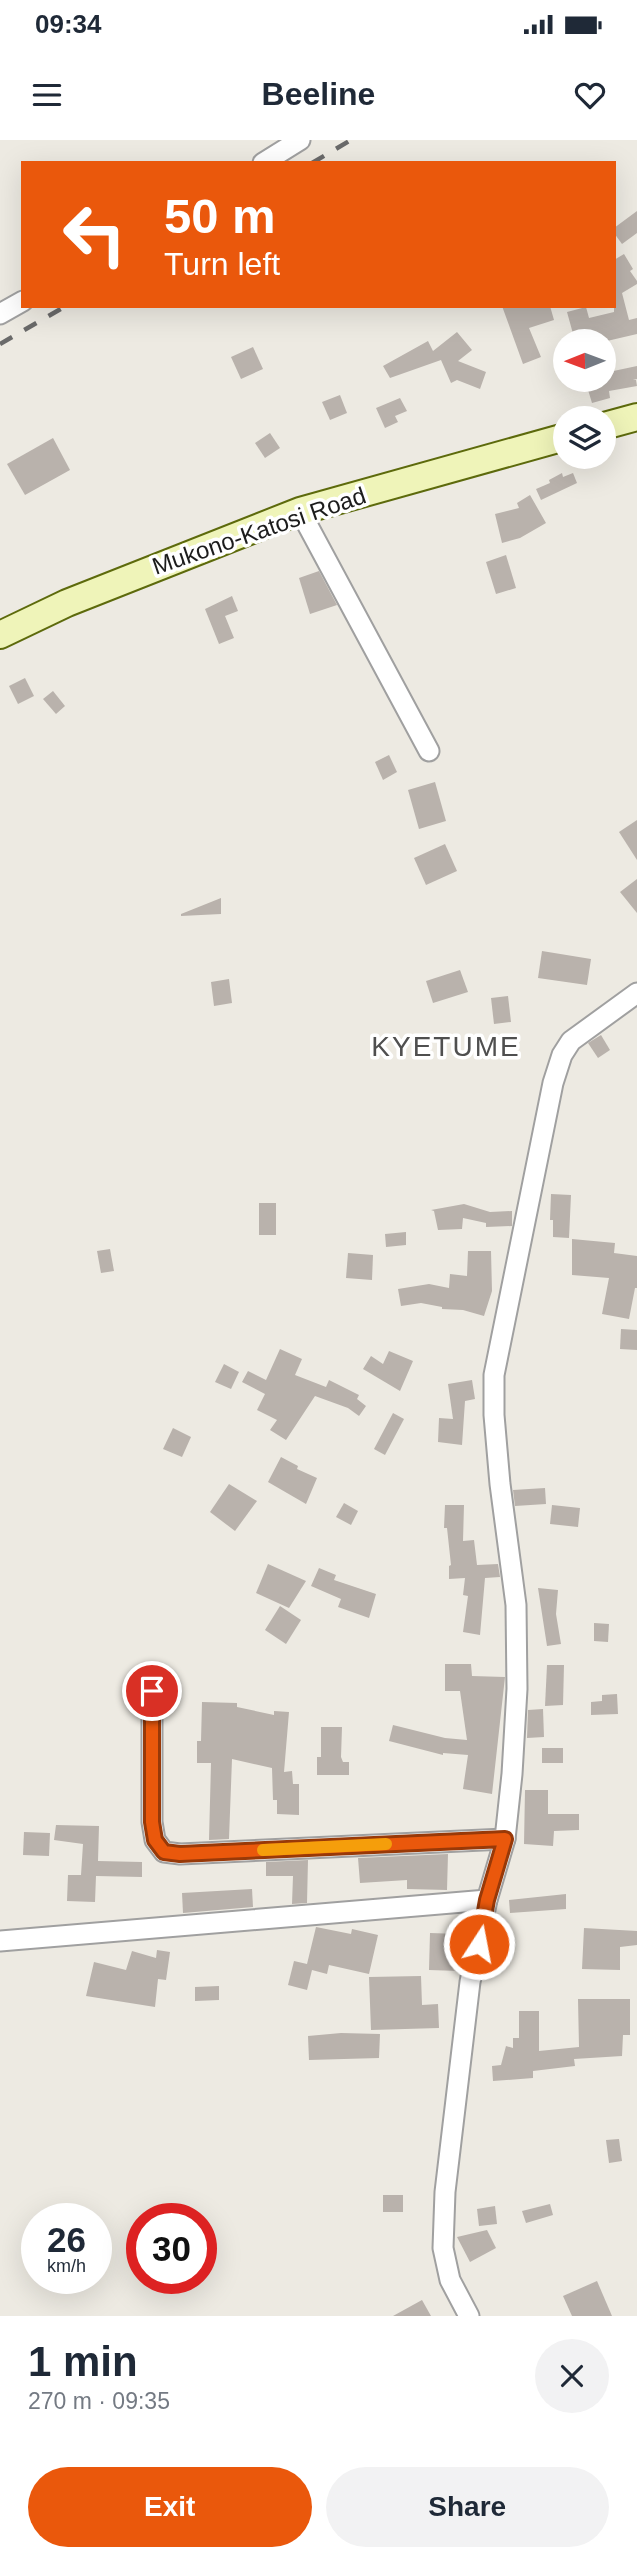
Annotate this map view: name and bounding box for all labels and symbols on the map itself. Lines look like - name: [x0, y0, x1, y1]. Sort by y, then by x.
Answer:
- north arrow: [553, 329, 616, 392]
- street label: Mukono-Katosi Road: [148, 481, 369, 580]
- district label: KYETUME: [371, 1031, 521, 1062]
- pin: [122, 1661, 182, 1721]
- position arrow: [442, 1907, 516, 1981]
- speed limit sign: 30: [126, 2203, 217, 2294]

